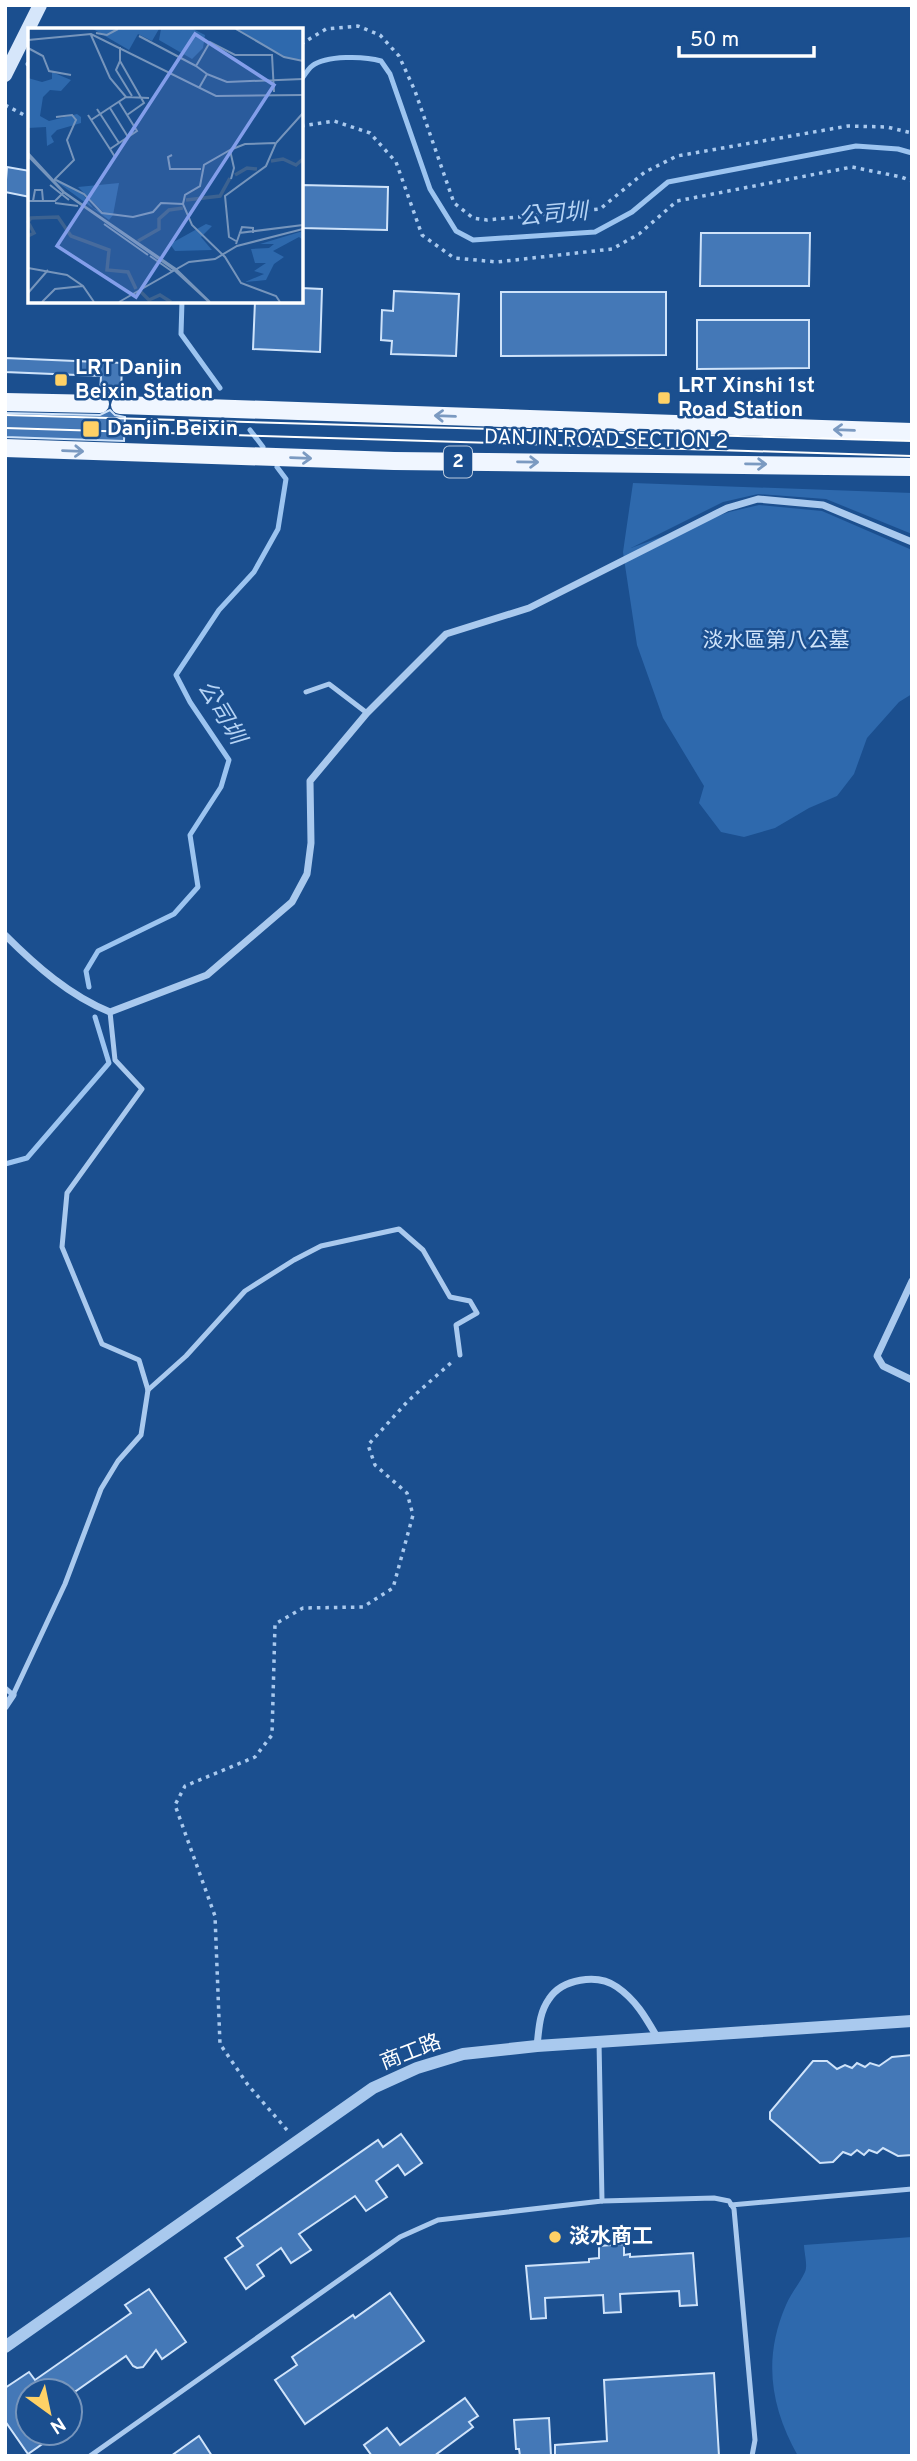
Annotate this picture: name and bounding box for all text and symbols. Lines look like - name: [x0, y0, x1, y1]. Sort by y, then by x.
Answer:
- scale bar: [679, 14, 814, 58]
- text: 50 m: [690, 27, 739, 54]
- inset map: [28, 28, 303, 303]
- water label: 公司圳: [517, 198, 592, 233]
- place label: LRT Danjin Beixin Station: [75, 355, 213, 406]
- marker: LRT Danjin Beixin Station: [53, 372, 69, 388]
- place label: LRT Xinshi 1st Road Station: [678, 373, 815, 424]
- marker: LRT Xinshi 1st Road Station: [656, 390, 672, 406]
- one-way arrow: [434, 410, 457, 423]
- place label: Danjin Beixin: [107, 416, 238, 443]
- marker: Danjin Beixin: [81, 419, 101, 439]
- street label: DANJIN ROAD SECTION 2: [484, 424, 728, 456]
- one-way arrow: [832, 424, 855, 437]
- one-way arrow: [62, 444, 85, 457]
- road number: 2: [444, 446, 472, 477]
- one-way arrow: [289, 451, 312, 465]
- one-way arrow: [517, 455, 540, 469]
- one-way arrow: [744, 458, 767, 471]
- park label: 淡水區第八公墓: [703, 628, 850, 655]
- water label: 公司圳: [190, 676, 252, 753]
- street label: 商工路: [377, 2029, 445, 2077]
- place label: 淡水商工: [569, 2224, 653, 2251]
- marker: 淡水商工: [547, 2229, 563, 2245]
- north arrow: [14, 2377, 84, 2447]
- text: N: [45, 2411, 69, 2438]

